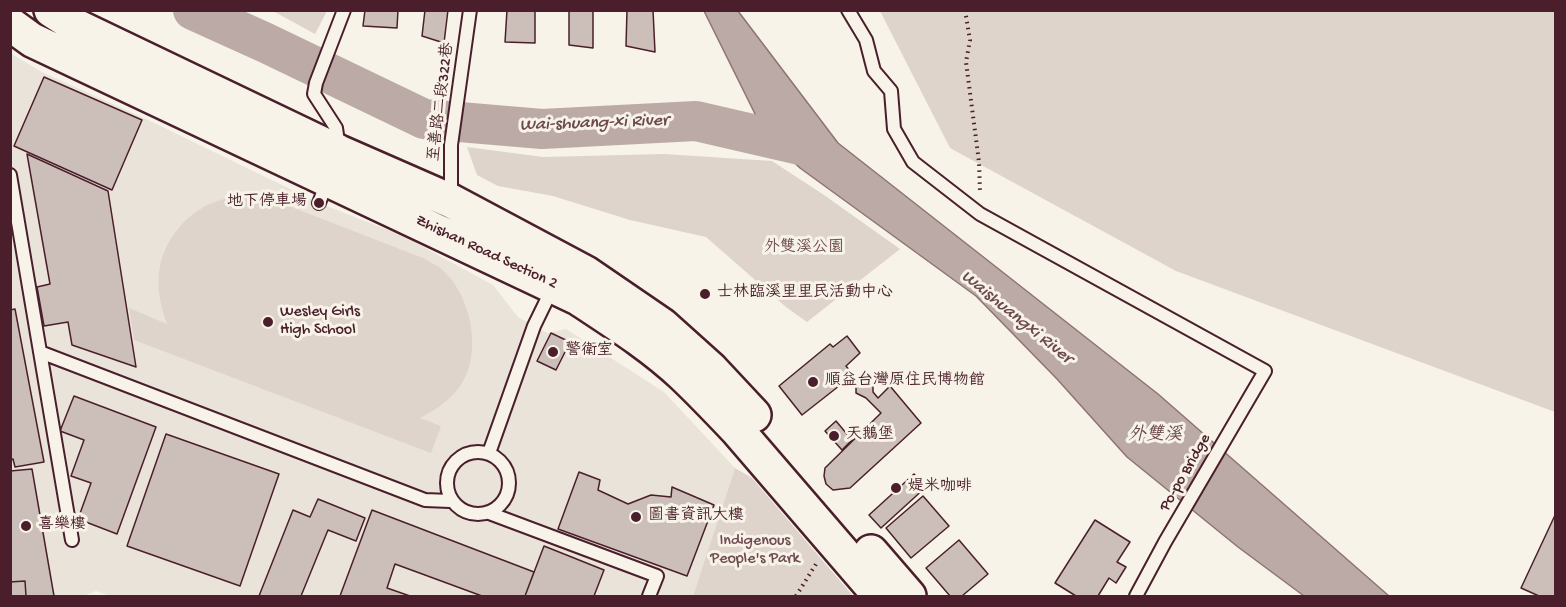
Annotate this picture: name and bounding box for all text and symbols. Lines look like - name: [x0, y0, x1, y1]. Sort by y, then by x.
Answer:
- street label: 至善路二段322巷: [425, 41, 459, 163]
- water label: Wai-shuang-xi River: [519, 111, 669, 137]
- place label: 地下停車場: [227, 193, 307, 213]
- marker: 地下停車場: [312, 196, 326, 210]
- street label: Zhishan Road Section 2: [412, 212, 560, 294]
- park label: 外雙溪公園: [764, 239, 844, 259]
- water label: Waishuangxi River: [956, 266, 1076, 370]
- place label: 士林臨溪里里民活動中心: [717, 284, 893, 304]
- marker: 士林臨溪里里民活動中心: [698, 287, 712, 301]
- place label: Wesley Girls High School: [280, 303, 360, 341]
- marker: Wesley Girls High School: [261, 315, 275, 329]
- place label: 警衛室: [565, 342, 613, 362]
- marker: 警衛室: [546, 345, 560, 359]
- place label: 順益台灣原住民博物館: [825, 372, 985, 392]
- marker: 順益台灣原住民博物館: [806, 375, 820, 389]
- water label: 外雙溪: [1128, 425, 1182, 447]
- place label: 天鵝堡: [846, 426, 894, 446]
- marker: 天鵝堡: [827, 429, 841, 443]
- street label: Po-po Bridge: [1156, 431, 1216, 515]
- place label: 媞米咖啡: [908, 478, 972, 498]
- marker: 媞米咖啡: [889, 481, 903, 495]
- place label: 圖書資訊大樓: [648, 507, 744, 527]
- marker: 圖書資訊大樓: [629, 510, 643, 524]
- place label: 喜樂樓: [38, 516, 86, 536]
- marker: 喜樂樓: [19, 519, 33, 533]
- park label: Indigenous People's Park: [710, 532, 800, 570]

